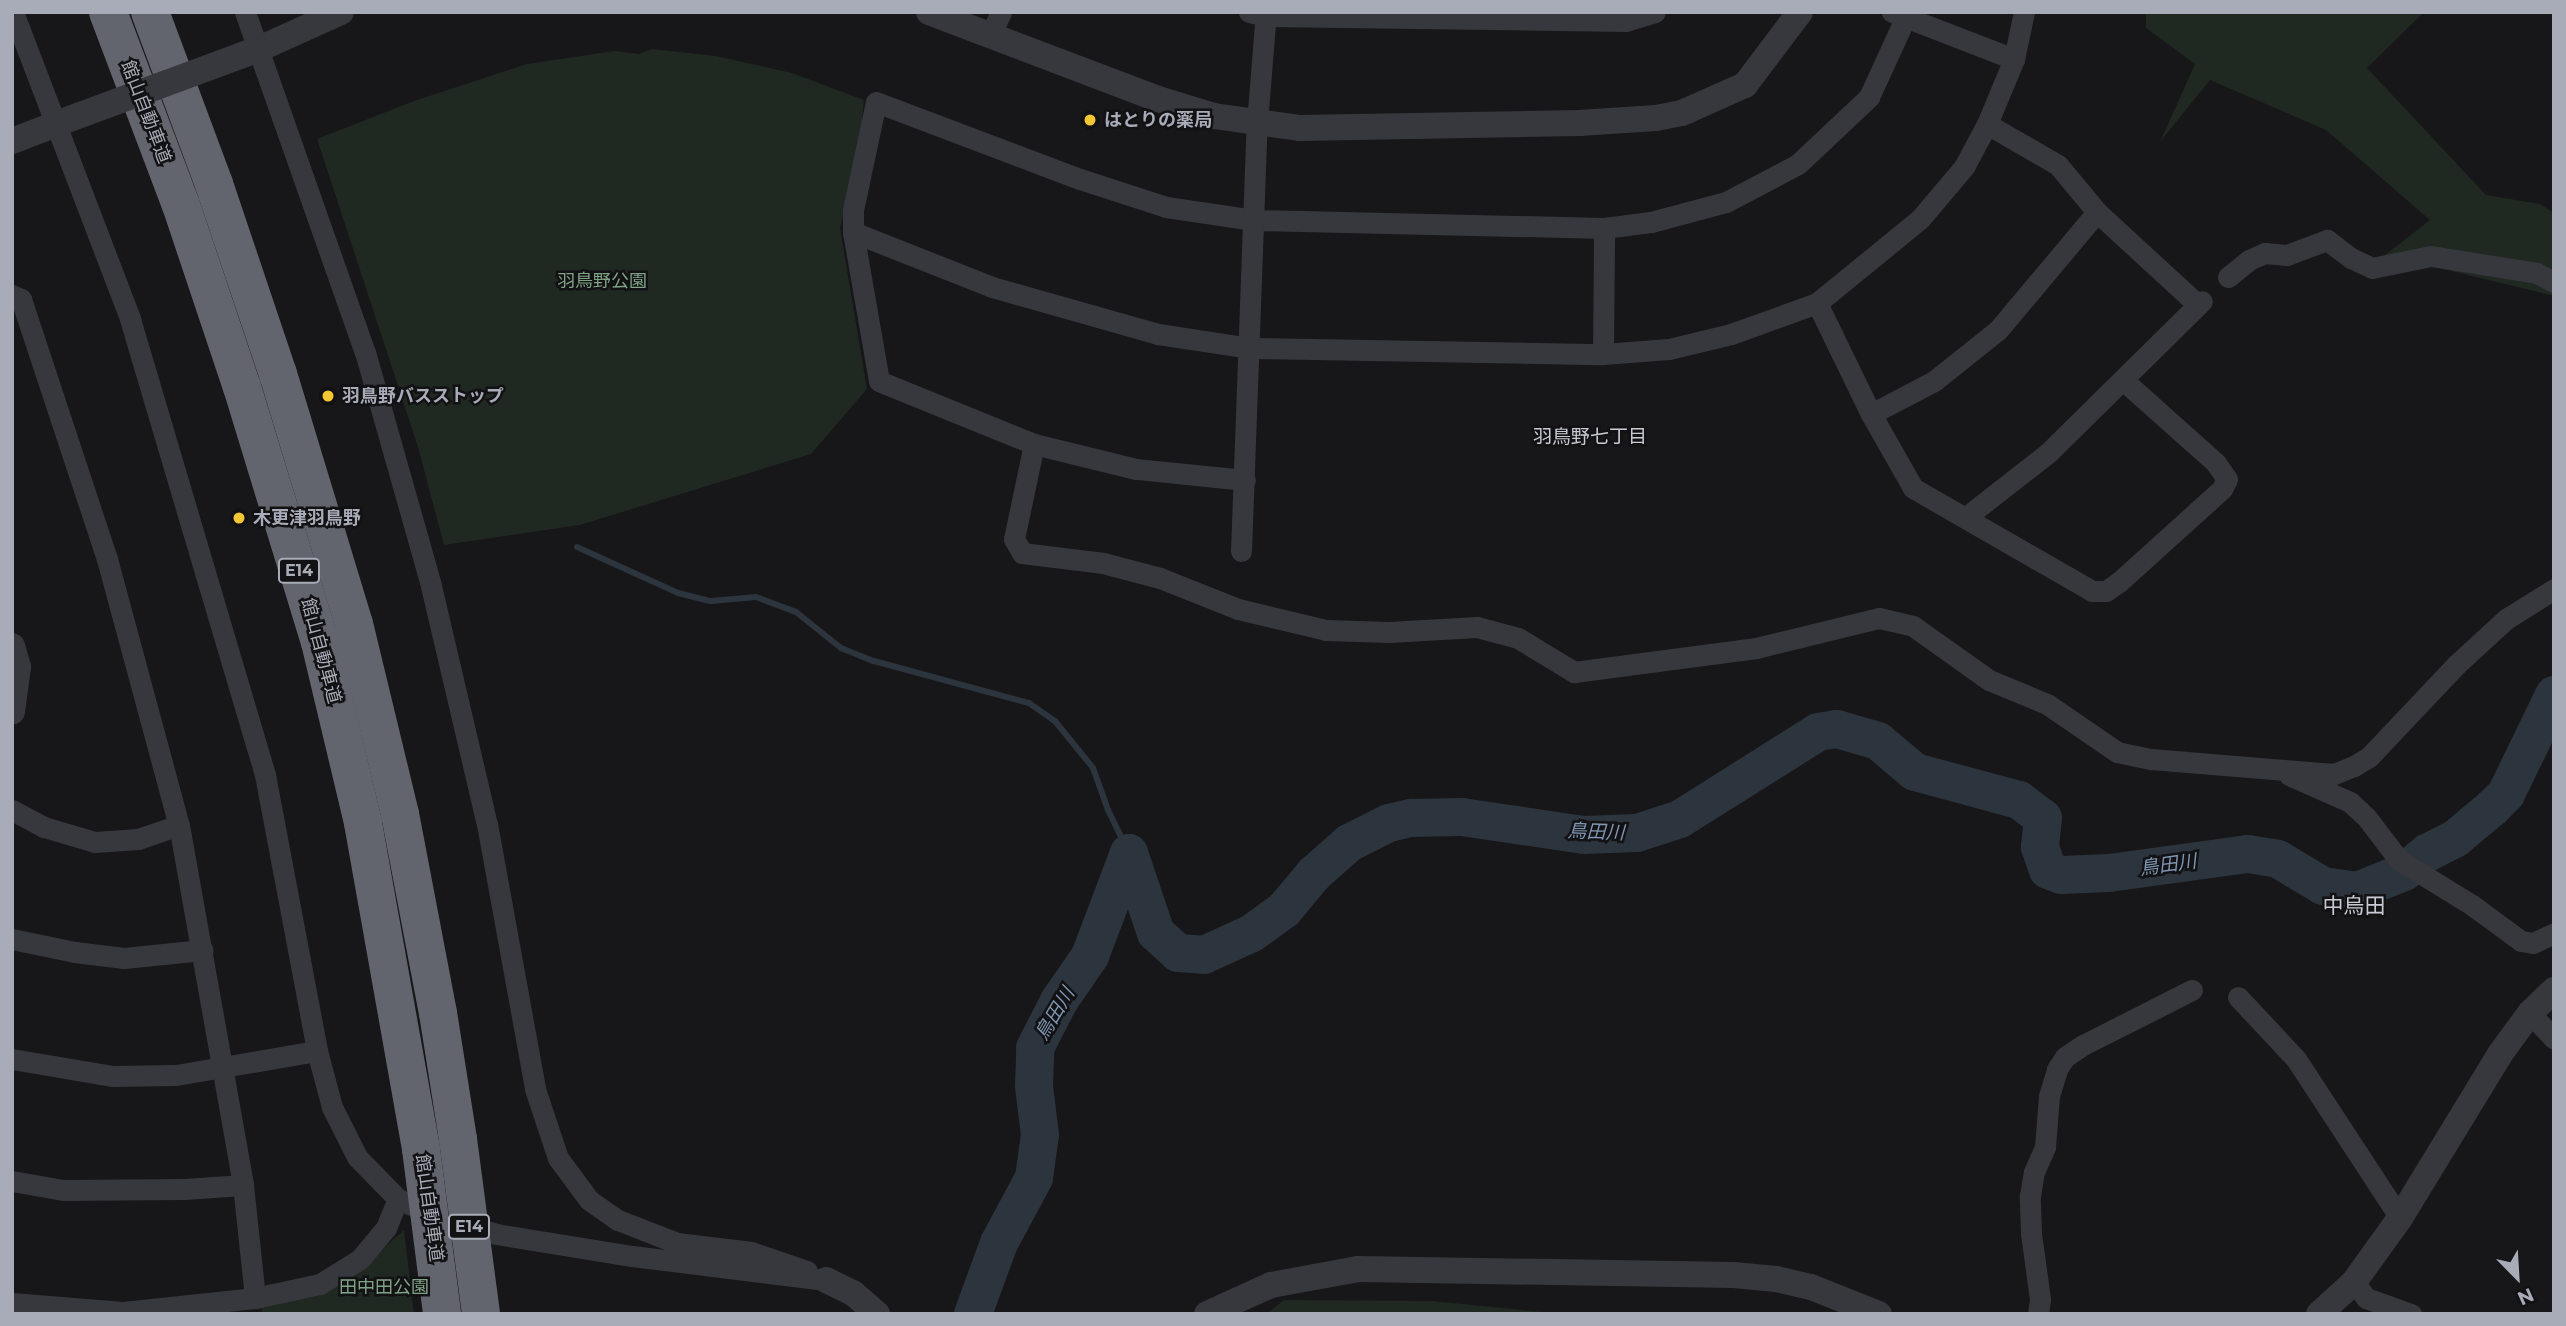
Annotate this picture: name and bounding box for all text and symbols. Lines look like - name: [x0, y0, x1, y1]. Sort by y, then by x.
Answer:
- street label: 館山自動車道: [117, 58, 175, 166]
- place label: はとりの薬局: [1104, 109, 1212, 131]
- marker: はとりの薬局: [1082, 112, 1098, 128]
- park label: 羽鳥野公園: [557, 270, 647, 292]
- place label: 羽鳥野バスストップ: [342, 385, 504, 407]
- marker: 羽鳥野バスストップ: [320, 388, 336, 404]
- district label: 羽鳥野七丁目: [1533, 426, 1647, 448]
- place label: 木更津羽鳥野: [253, 507, 361, 529]
- marker: 木更津羽鳥野: [231, 510, 247, 526]
- road number: E14: [276, 558, 322, 584]
- street label: 館山自動車道: [297, 596, 345, 706]
- water label: 鳥田川: [1567, 820, 1625, 844]
- water label: 鳥田川: [2138, 850, 2198, 880]
- district label: 中烏田: [2323, 893, 2385, 919]
- water label: 鳥田川: [1031, 984, 1079, 1044]
- street label: 館山自動車道: [411, 1153, 447, 1263]
- road number: E14: [446, 1214, 492, 1240]
- north arrow: [2482, 1242, 2552, 1312]
- park label: 田中田公園: [339, 1276, 429, 1298]
- text: N: [2514, 1283, 2537, 1310]

